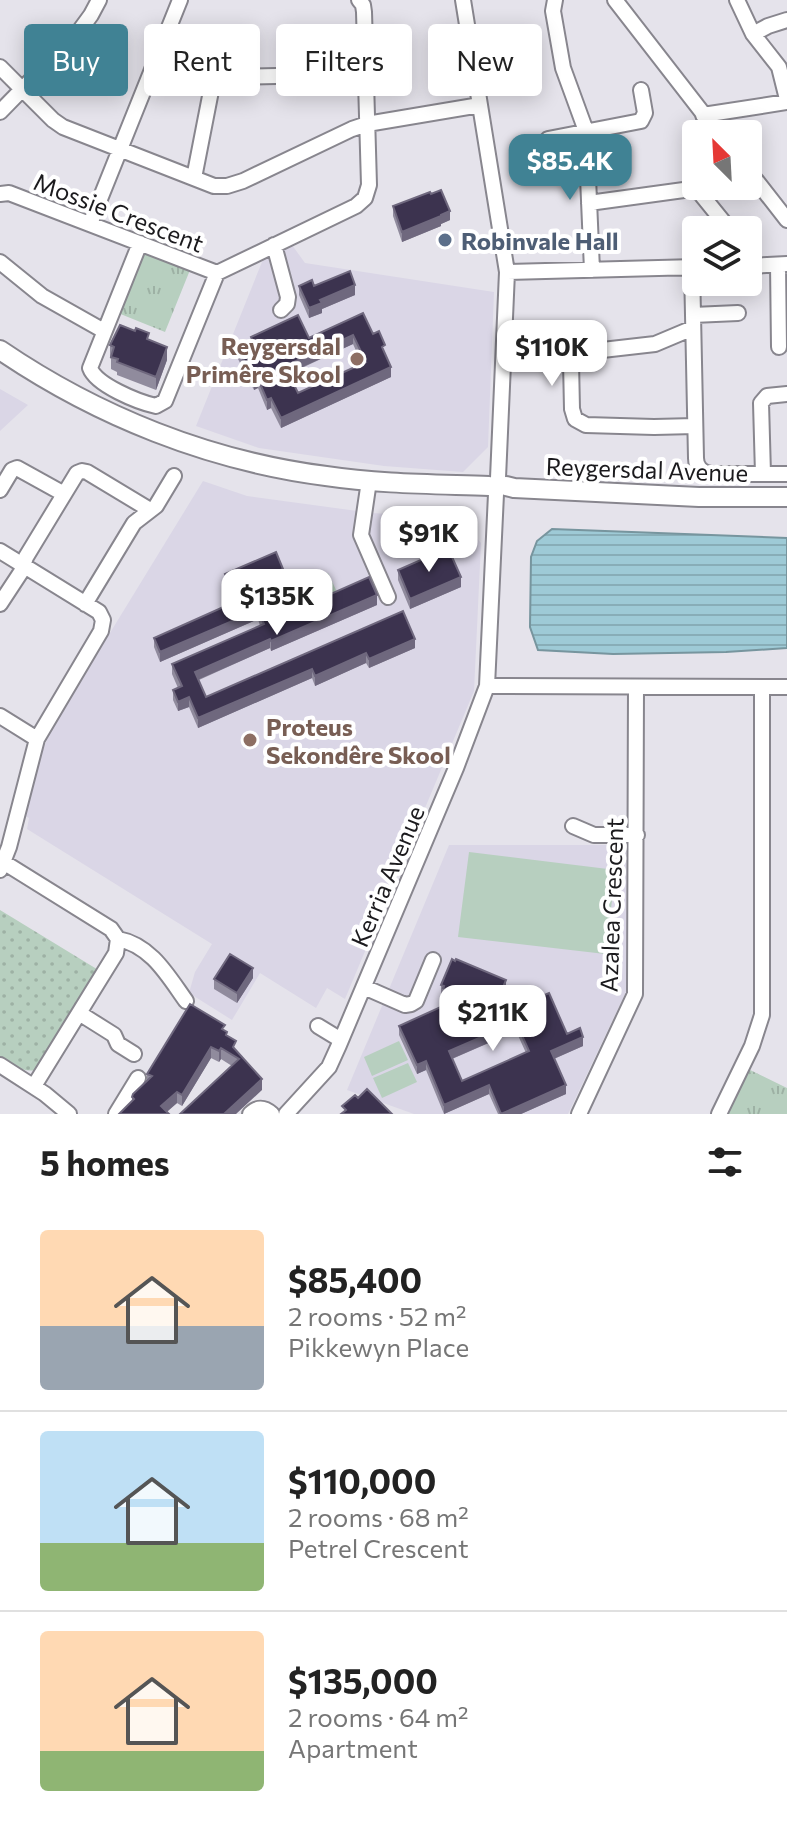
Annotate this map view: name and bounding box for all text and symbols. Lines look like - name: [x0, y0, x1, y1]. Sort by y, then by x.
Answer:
- chip: Buy: [24, 24, 128, 96]
- chip: Rent: [144, 24, 260, 96]
- chip: Filters: [276, 24, 412, 96]
- chip: New: [428, 24, 542, 96]
- north arrow: [682, 120, 762, 200]
- map controls: [682, 120, 762, 296]
- pin: $85.4K: [505, 134, 635, 202]
- text: $85.4K: [527, 144, 613, 175]
- street label: Mossie Crescent: [30, 166, 208, 258]
- button: layers: [682, 216, 762, 296]
- place label: Robinvale Hall: [461, 226, 618, 255]
- marker: Robinvale Hall: [436, 231, 454, 249]
- pin: $110K: [496, 320, 608, 388]
- text: $110K: [515, 330, 589, 361]
- place label: Reygersdal Primêre Skool: [186, 331, 341, 388]
- marker: Reygersdal Primêre Skool: [348, 350, 366, 368]
- street label: Reygersdal Avenue: [545, 451, 749, 487]
- pin: $91K: [382, 506, 476, 574]
- text: $91K: [399, 516, 459, 547]
- pin: $135K: [221, 569, 333, 637]
- text: $135K: [239, 579, 315, 610]
- place label: Proteus Sekondêre Skool: [266, 712, 451, 769]
- marker: Proteus Sekondêre Skool: [241, 731, 259, 749]
- street label: Kerria Avenue: [344, 801, 430, 951]
- street label: Azalea Crescent: [593, 817, 629, 993]
- pin: $211K: [437, 985, 549, 1053]
- text: $211K: [457, 995, 529, 1026]
- icon: filters: [703, 1140, 747, 1184]
- text: 5 homes: [40, 1141, 170, 1183]
- text: $85,400: [288, 1258, 422, 1300]
- icon: home: [104, 1262, 200, 1358]
- text: 2 rooms · 52 m²: [288, 1300, 466, 1331]
- text: Pikkewyn Place: [288, 1331, 469, 1362]
- text: $110,000: [288, 1459, 436, 1501]
- icon: home: [104, 1463, 200, 1559]
- text: 2 rooms · 68 m²: [288, 1501, 469, 1532]
- text: Petrel Crescent: [288, 1532, 469, 1563]
- text: $135,000: [288, 1659, 438, 1701]
- icon: home: [104, 1663, 200, 1759]
- text: 2 rooms · 64 m²: [288, 1701, 469, 1732]
- text: Apartment: [288, 1732, 418, 1763]

